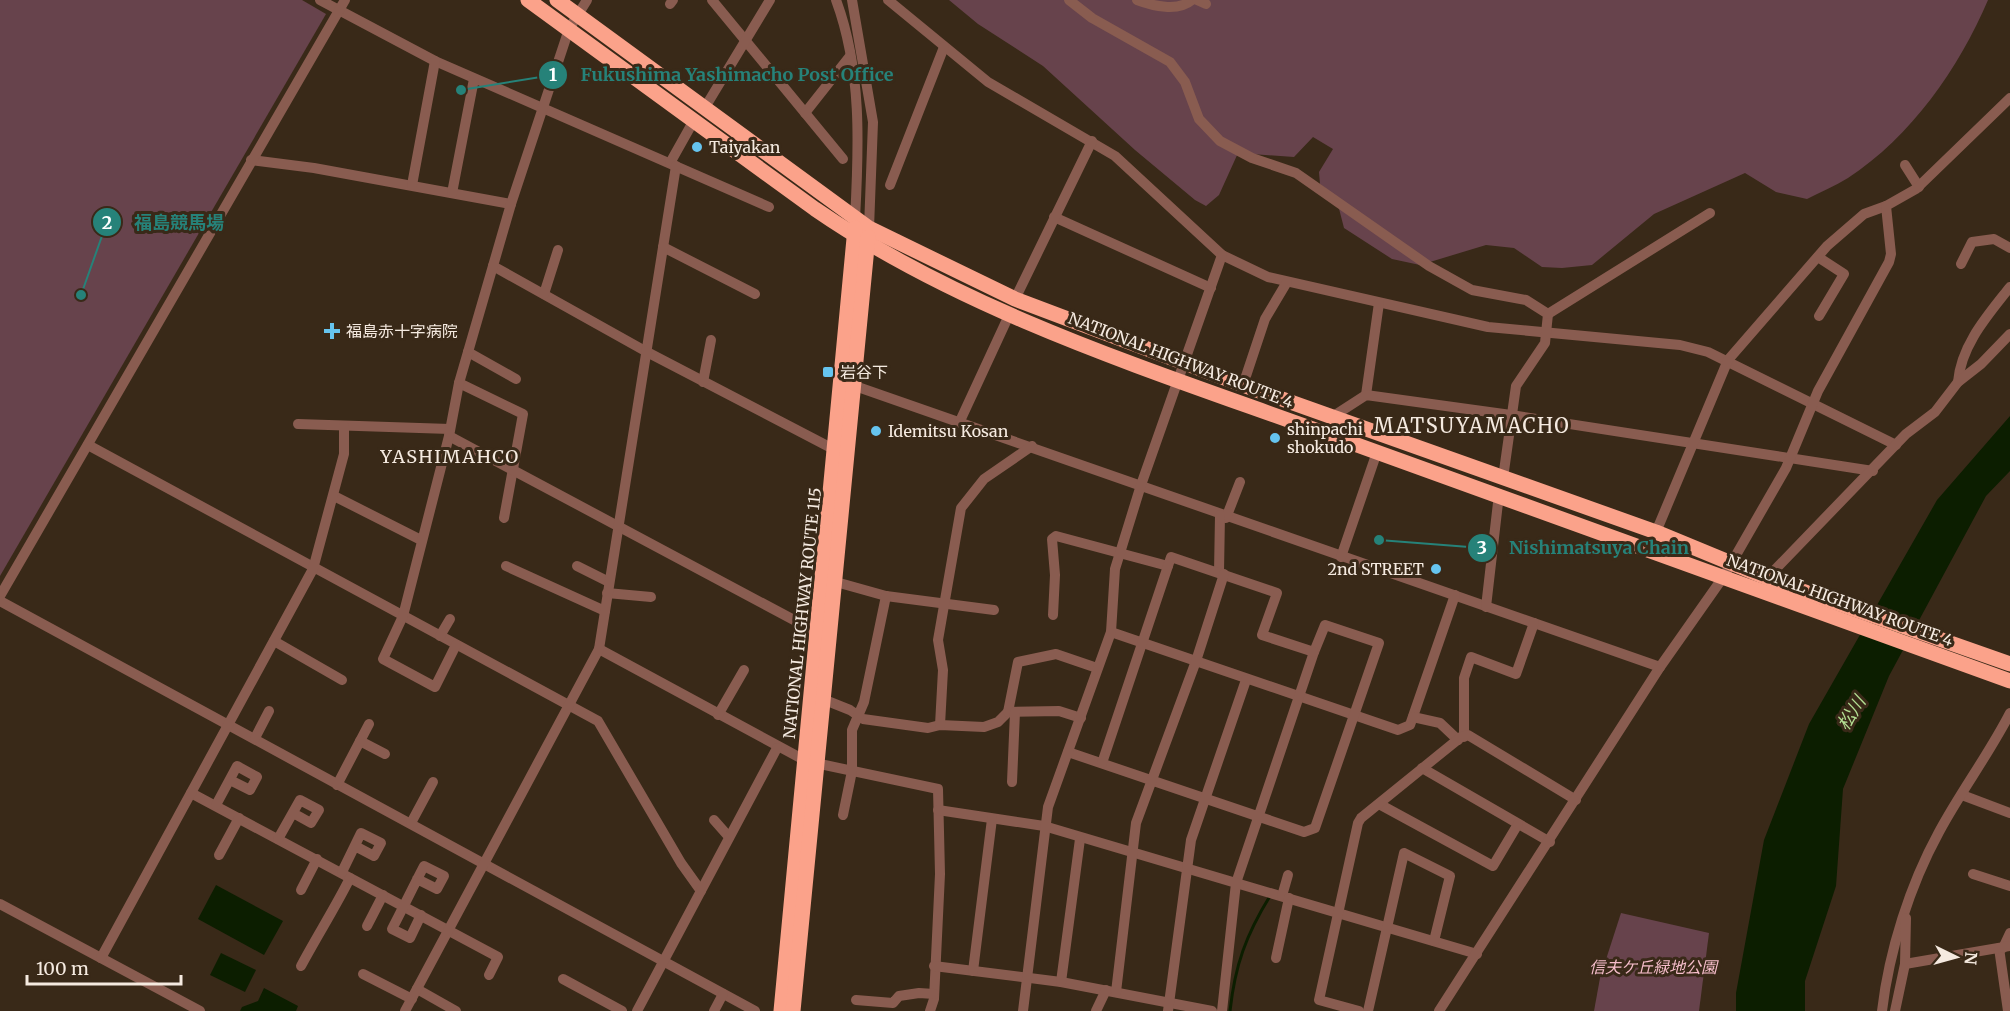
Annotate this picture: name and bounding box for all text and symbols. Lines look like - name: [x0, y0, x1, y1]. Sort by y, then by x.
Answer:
- callout: Fukushima Yashimacho Post Office: [538, 57, 905, 93]
- text: 1: [549, 63, 557, 86]
- text: Fukushima Yashimacho Post Office: [580, 63, 894, 86]
- place label: Taiyakan: [709, 137, 781, 157]
- marker: Taiyakan: [690, 140, 704, 154]
- callout: 福島競馬場: [92, 204, 236, 240]
- text: 2: [102, 211, 112, 234]
- text: 福島競馬場: [134, 211, 224, 234]
- street label: NATIONAL HIGHWAY ROUTE 4: [1066, 308, 1297, 412]
- place label: 福島赤十字病院: [346, 321, 458, 341]
- marker: 福島赤十字病院: [323, 322, 341, 340]
- place label: 岩谷下: [840, 362, 888, 382]
- marker: 岩谷下: [821, 365, 835, 379]
- district label: MATSUYAMACHO: [1374, 413, 1570, 438]
- place label: shinpachi shokudo: [1287, 419, 1363, 457]
- place label: Idemitsu Kosan: [888, 421, 1009, 441]
- marker: Idemitsu Kosan: [869, 424, 883, 438]
- marker: shinpachi shokudo: [1268, 431, 1282, 445]
- district label: YASHIMAHCO: [379, 445, 520, 468]
- street label: NATIONAL HIGHWAY ROUTE 115: [779, 486, 825, 740]
- callout: Nishimatsuya Chain: [1467, 530, 1701, 566]
- text: 3: [1477, 536, 1487, 559]
- text: Nishimatsuya Chain: [1509, 536, 1689, 559]
- street label: NATIONAL HIGHWAY ROUTE 4: [1724, 550, 1956, 650]
- place label: 2nd STREET: [1328, 559, 1424, 579]
- marker: 2nd STREET: [1429, 562, 1443, 576]
- water label: 松川: [1832, 690, 1871, 734]
- north arrow: [1926, 927, 1986, 987]
- scale bar: [27, 948, 182, 986]
- text: N: [1960, 951, 1981, 966]
- text: 100 m: [36, 957, 89, 980]
- park label: 信夫ケ丘緑地公園: [1589, 957, 1719, 977]

